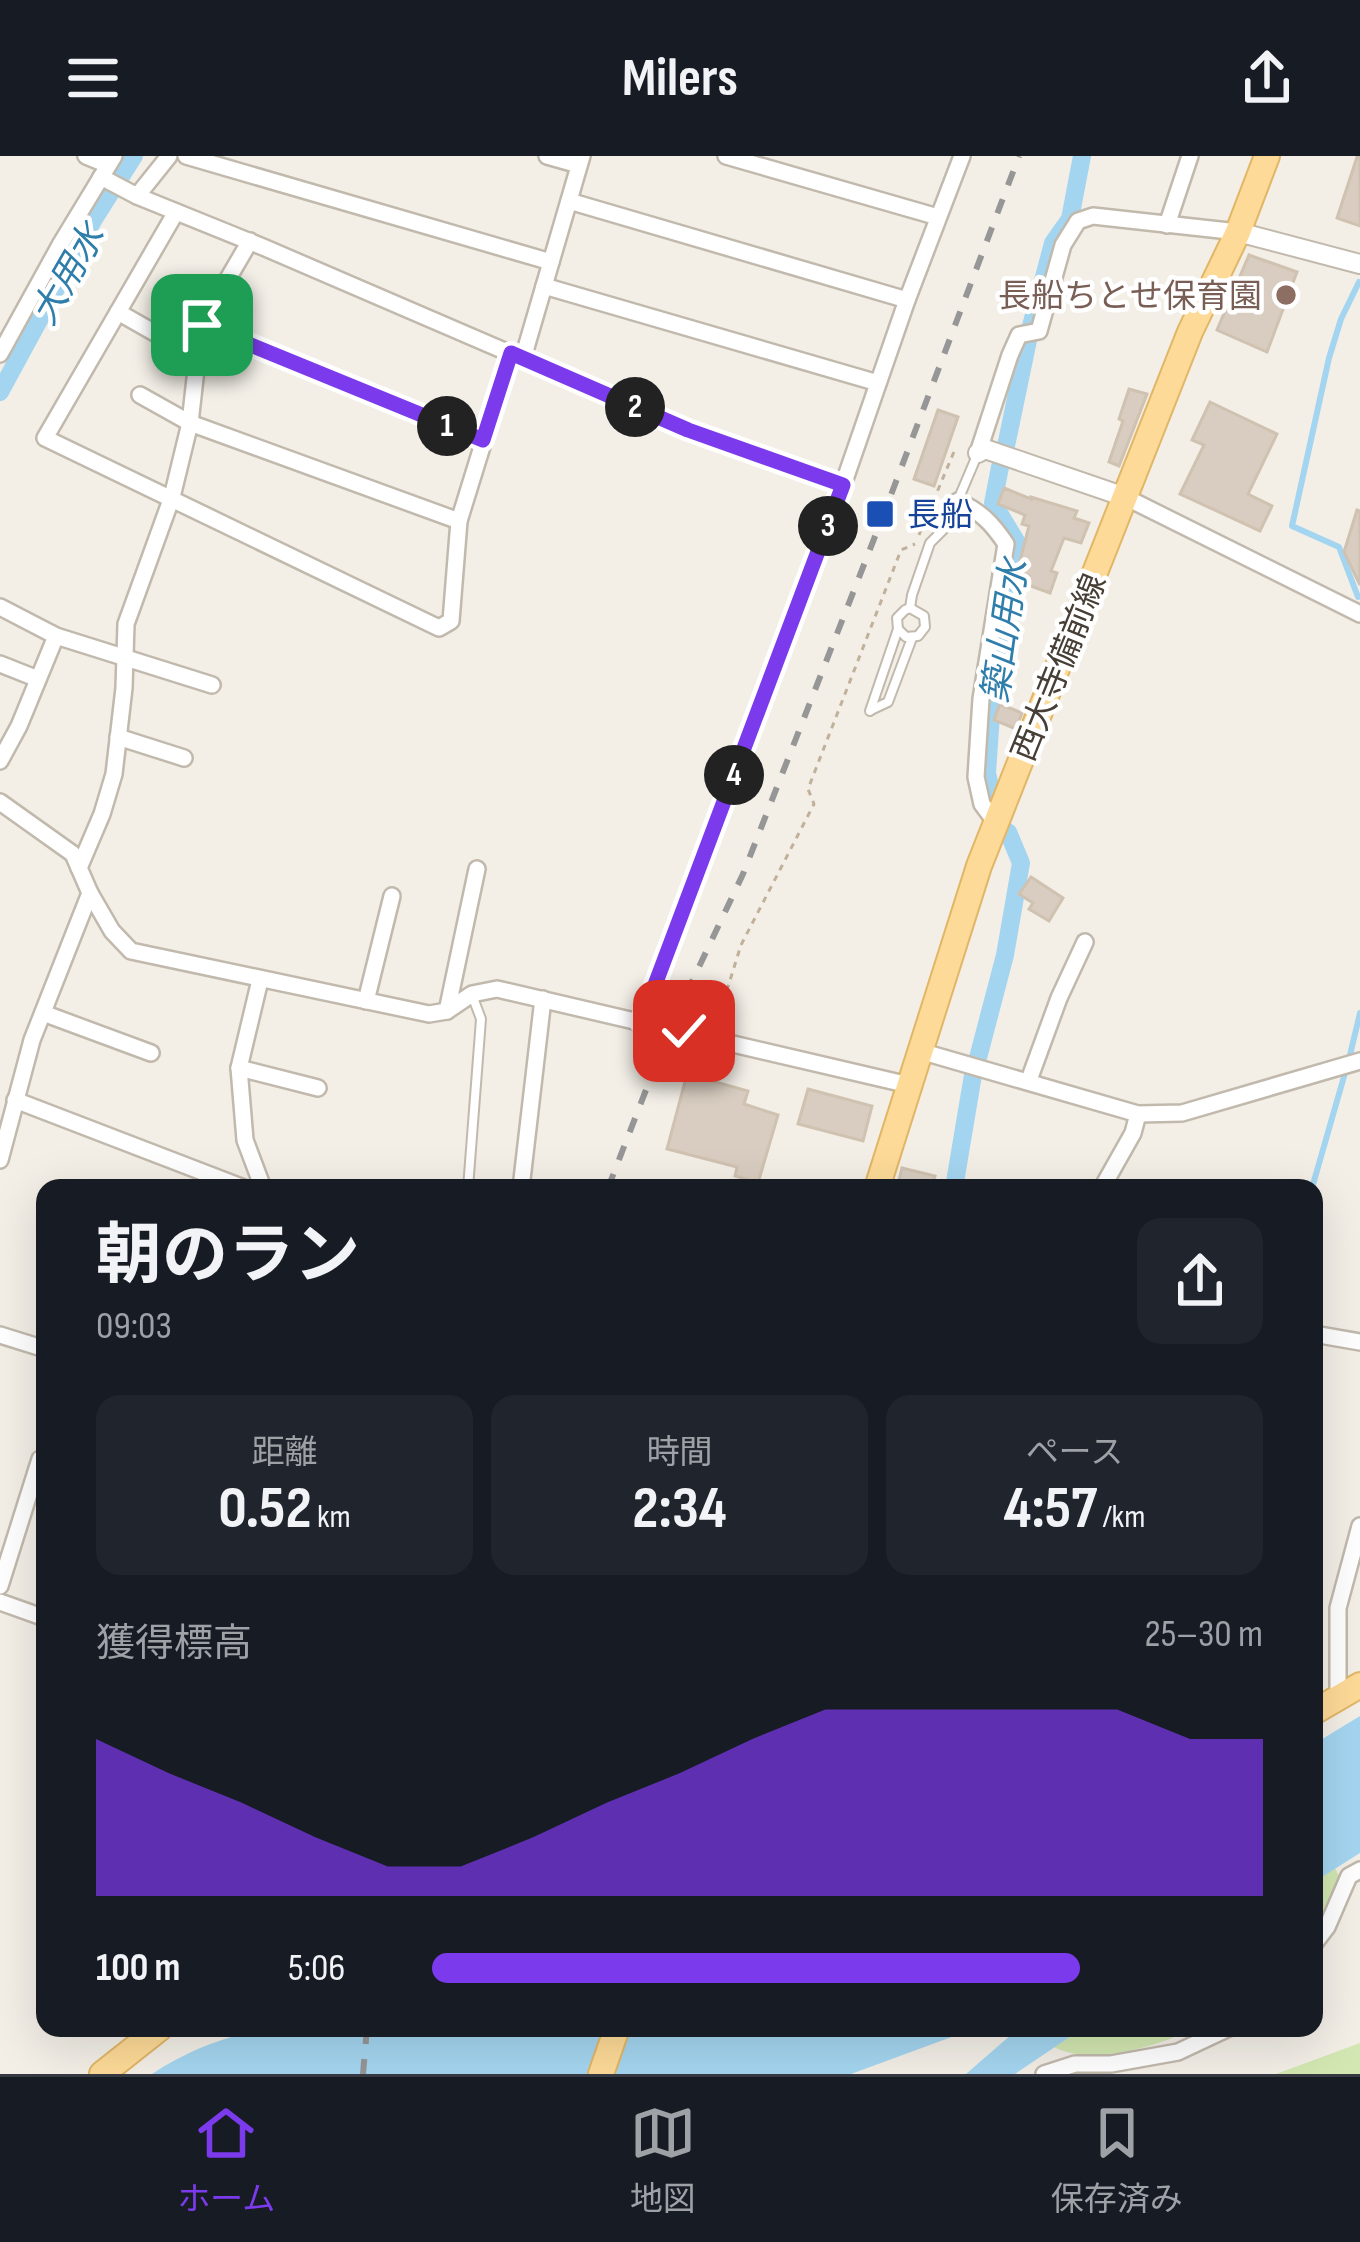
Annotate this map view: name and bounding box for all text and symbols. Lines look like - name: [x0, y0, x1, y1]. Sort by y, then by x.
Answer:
- icon: menu: [60, 45, 126, 111]
- icon: share: [1234, 45, 1300, 111]
- text: Milers: [622, 46, 738, 111]
- water label: 大用水: [24, 214, 117, 333]
- pin: [151, 274, 253, 376]
- place label: 長船ちとせ保育園: [998, 277, 1262, 317]
- marker: 長船ちとせ保育園: [1273, 282, 1299, 308]
- icon: arrive: [169, 292, 235, 358]
- pin: 2: [605, 377, 665, 437]
- text: 2: [628, 387, 642, 427]
- pin: 1: [417, 396, 477, 456]
- text: 1: [441, 406, 453, 446]
- pin: 3: [798, 496, 858, 556]
- place label: 長船: [907, 496, 973, 536]
- marker: 長船: [864, 498, 896, 530]
- text: 3: [821, 506, 835, 546]
- water label: 築山用水: [975, 553, 1038, 706]
- street label: 西大寺備前線: [1004, 568, 1115, 767]
- pin: 4: [704, 745, 764, 805]
- text: 4: [726, 755, 742, 795]
- pin: [633, 980, 735, 1082]
- icon: check: [651, 998, 717, 1064]
- text: 朝のラン: [96, 1218, 360, 1297]
- button: share: [1137, 1218, 1263, 1344]
- text: 09:03: [96, 1303, 172, 1350]
- text: 距離: [252, 1433, 318, 1473]
- text: 時間: [647, 1433, 713, 1473]
- text: ペース: [1026, 1433, 1123, 1473]
- text: 0.52: [218, 1473, 312, 1545]
- text: 2:34: [632, 1473, 727, 1545]
- text: 4:57: [1004, 1473, 1097, 1545]
- text: km: [312, 1497, 351, 1537]
- text: /km: [1097, 1497, 1145, 1537]
- text: 25–30 m: [1145, 1611, 1263, 1658]
- text: 獲得標高: [96, 1621, 252, 1668]
- text: 100 m: [96, 1945, 180, 1992]
- text: 5:06: [288, 1945, 345, 1992]
- tab: ホーム: [177, 2100, 275, 2220]
- tab: 地図: [630, 2100, 696, 2220]
- tab: 保存済み: [1051, 2100, 1183, 2220]

